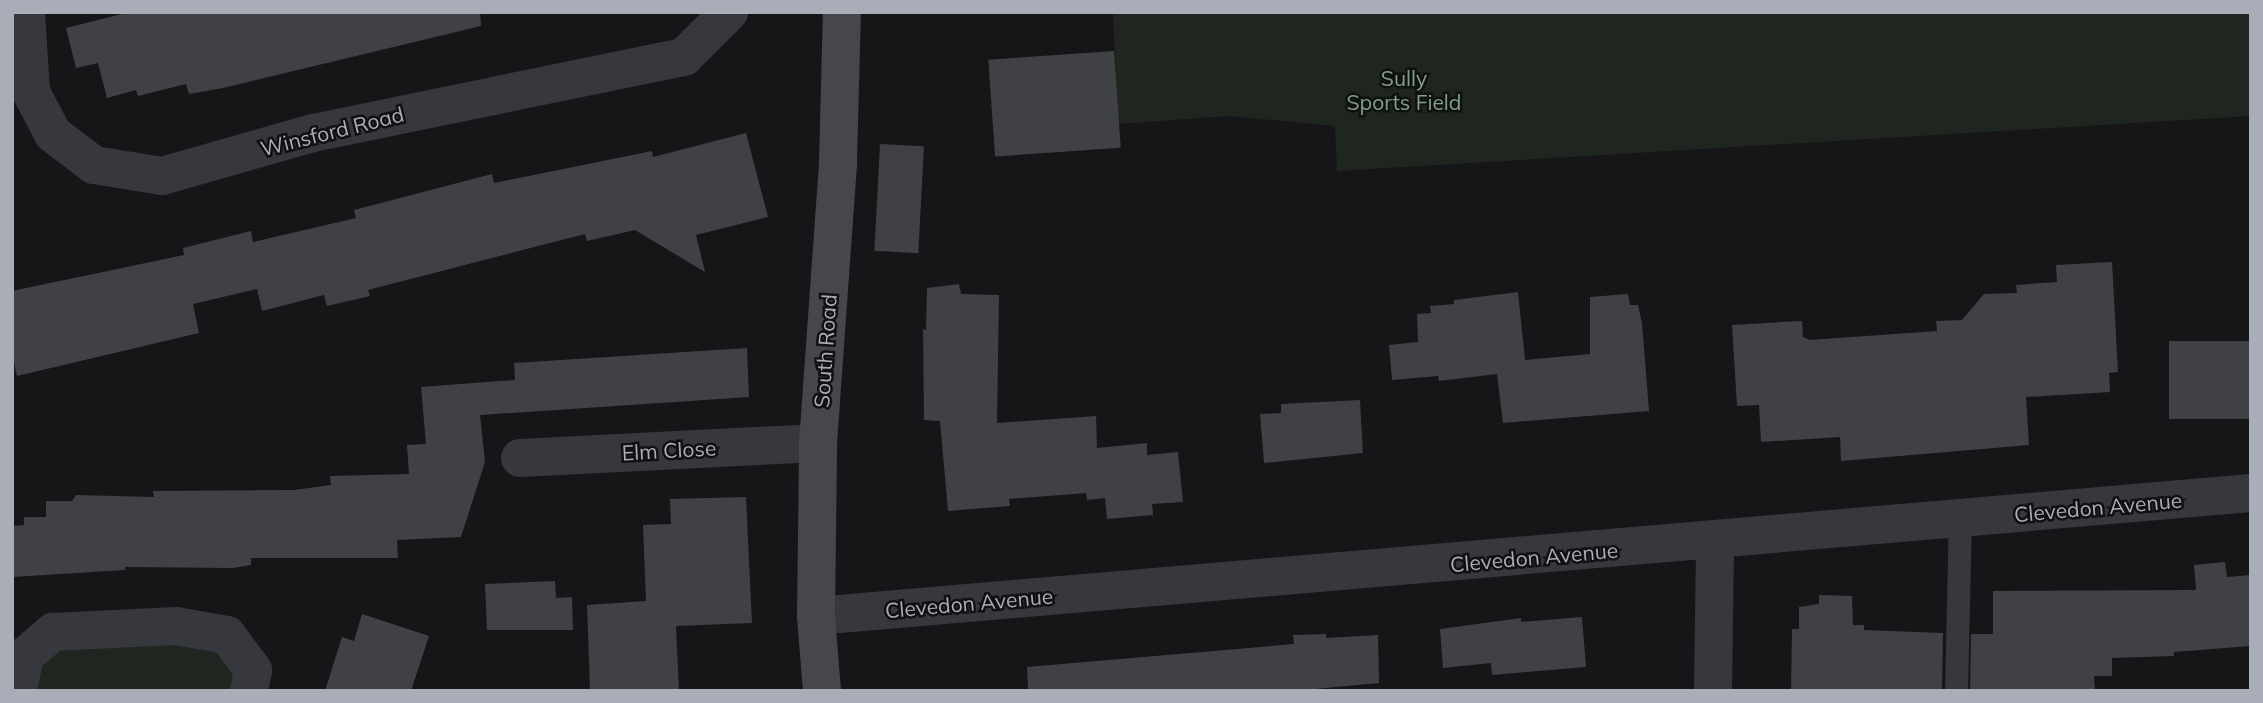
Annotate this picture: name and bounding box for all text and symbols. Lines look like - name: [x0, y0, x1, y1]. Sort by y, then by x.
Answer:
- park label: Sully Sports Field: [1347, 65, 1461, 115]
- street label: Winsford Road: [258, 101, 406, 161]
- street label: South Road: [808, 293, 842, 409]
- street label: Elm Close: [621, 435, 717, 465]
- street label: Clevedon Avenue: [2013, 487, 2183, 527]
- street label: Clevedon Avenue: [1449, 537, 1619, 577]
- street label: Clevedon Avenue: [884, 583, 1054, 623]

